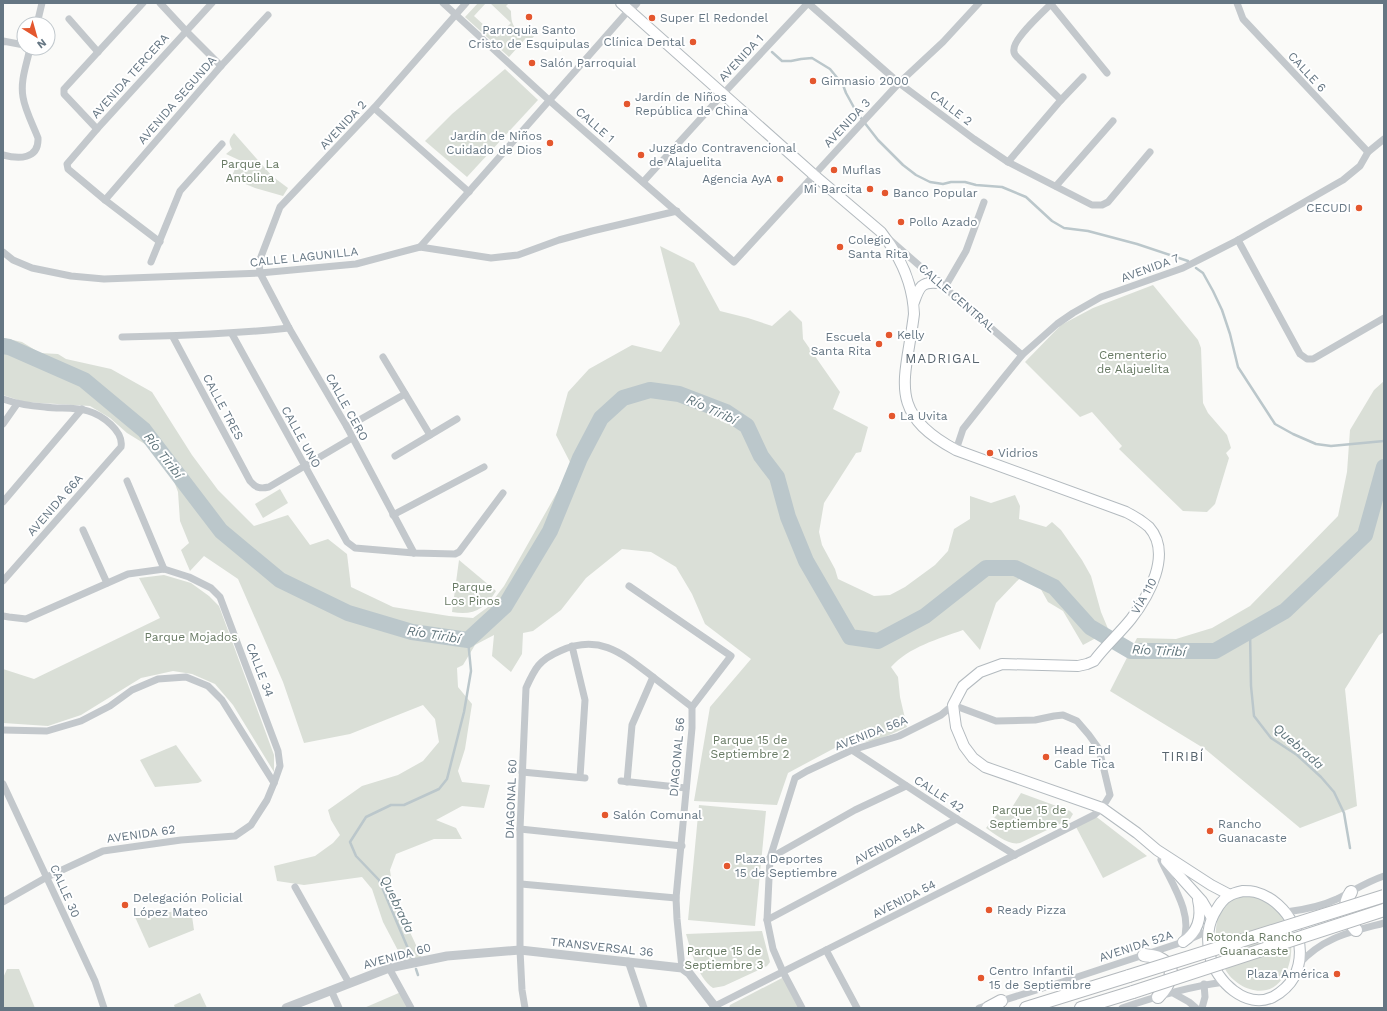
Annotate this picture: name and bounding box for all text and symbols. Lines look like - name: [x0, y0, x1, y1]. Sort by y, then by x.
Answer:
- place label: Super El Redondel: [660, 11, 768, 25]
- marker: Parroquia Santo Cristo de Esquipulas: [524, 12, 534, 22]
- marker: Super El Redondel: [647, 13, 657, 23]
- north arrow: [16, 16, 56, 56]
- place label: Parroquia Santo Cristo de Esquipulas: [468, 23, 590, 51]
- street label: AVENIDA TERCERA: [88, 31, 172, 121]
- street label: AVENIDA 1: [716, 32, 766, 84]
- place label: Clínica Dental: [604, 35, 685, 49]
- text: N: [35, 36, 49, 51]
- marker: Clínica Dental: [688, 37, 698, 47]
- street label: CALLE 6: [1285, 49, 1329, 95]
- street label: AVENIDA SEGUNDA: [135, 53, 219, 147]
- place label: Salón Parroquial: [540, 56, 637, 70]
- marker: Salón Parroquial: [527, 58, 537, 68]
- place label: Gimnasio 2000: [821, 74, 909, 88]
- marker: Gimnasio 2000: [808, 76, 818, 86]
- street label: CALLE 2: [927, 88, 975, 128]
- place label: Jardín de Niños República de China: [635, 90, 748, 118]
- street label: AVENIDA 3: [821, 96, 873, 150]
- street label: AVENIDA 2: [317, 98, 369, 152]
- marker: Jardín de Niños República de China: [622, 99, 632, 109]
- street label: CALLE 1: [573, 104, 617, 146]
- place label: Jardín de Niños Cuidado de Dios: [446, 129, 542, 157]
- marker: Jardín de Niños Cuidado de Dios: [545, 138, 555, 148]
- place label: Juzgado Contravencional de Alajuelita: [649, 141, 797, 169]
- marker: Juzgado Contravencional de Alajuelita: [636, 150, 646, 160]
- park label: Parque La Antolina: [221, 157, 280, 185]
- place label: Muflas: [842, 163, 881, 177]
- marker: Muflas: [829, 165, 839, 175]
- place label: Agencia AyA: [702, 172, 772, 186]
- marker: Agencia AyA: [775, 174, 785, 184]
- place label: Mi Barcita: [803, 182, 862, 196]
- marker: Mi Barcita: [865, 184, 875, 194]
- place label: Banco Popular: [893, 186, 978, 200]
- marker: Banco Popular: [880, 188, 890, 198]
- place label: CECUDI: [1306, 201, 1351, 215]
- marker: CECUDI: [1354, 203, 1364, 213]
- place label: Pollo Azado: [909, 215, 977, 229]
- marker: Pollo Azado: [896, 217, 906, 227]
- place label: Colegio Santa Rita: [848, 233, 908, 261]
- marker: Colegio Santa Rita: [835, 242, 845, 252]
- street label: CALLE LAGUNILLA: [249, 244, 359, 270]
- street label: AVENIDA 7: [1119, 251, 1181, 285]
- street label: CALLE CENTRAL: [916, 261, 998, 335]
- place label: Kelly: [897, 328, 925, 342]
- place label: Escuela Santa Rita: [811, 330, 871, 358]
- marker: Kelly: [884, 330, 894, 340]
- marker: Escuela Santa Rita: [874, 339, 884, 349]
- park label: Cementerio de Alajuelita: [1097, 348, 1170, 376]
- district label: MADRIGAL: [905, 351, 981, 366]
- street label: CALLE CERO: [323, 371, 371, 443]
- street label: CALLE TRES: [200, 372, 246, 442]
- water label: Río Tiribí: [684, 391, 741, 428]
- street label: CALLE UNO: [278, 404, 324, 470]
- place label: La Uvita: [900, 409, 948, 423]
- marker: La Uvita: [887, 411, 897, 421]
- water label: Río Tiribí: [141, 429, 187, 482]
- place label: Vidrios: [998, 446, 1038, 460]
- marker: Vidrios: [985, 448, 995, 458]
- street label: AVENIDA 66A: [24, 471, 86, 539]
- street label: VÍA 110: [1128, 575, 1160, 617]
- park label: Parque Los Pinos: [444, 580, 500, 608]
- water label: Río Tiribí: [406, 623, 463, 646]
- park label: Parque Mojados: [144, 630, 238, 644]
- street label: CALLE 34: [243, 641, 277, 699]
- water label: Río Tiribí: [1132, 642, 1188, 659]
- street label: AVENIDA 56A: [832, 713, 910, 753]
- street label: DIAGONAL 56: [667, 717, 687, 797]
- water label: Quebrada: [1270, 720, 1327, 772]
- park label: Parque 15 de Septiembre 2: [711, 733, 789, 761]
- place label: Head End Cable Tica: [1054, 743, 1115, 771]
- district label: TIRIBÍ: [1162, 748, 1204, 764]
- marker: Head End Cable Tica: [1041, 752, 1051, 762]
- street label: DIAGONAL 60: [503, 759, 519, 839]
- street label: CALLE 42: [911, 773, 967, 815]
- park label: Parque 15 de Septiembre 5: [990, 803, 1068, 831]
- place label: Salón Comunal: [613, 808, 702, 822]
- marker: Salón Comunal: [600, 810, 610, 820]
- place label: Rancho Guanacaste: [1218, 817, 1287, 845]
- street label: AVENIDA 54A: [852, 819, 926, 867]
- street label: AVENIDA 62: [106, 822, 176, 846]
- marker: Rancho Guanacaste: [1205, 826, 1215, 836]
- place label: Plaza Deportes 15 de Septiembre: [735, 852, 837, 880]
- marker: Plaza Deportes 15 de Septiembre: [722, 861, 732, 871]
- street label: CALLE 30: [47, 862, 83, 920]
- water label: Quebrada: [378, 873, 417, 935]
- street label: AVENIDA 54: [870, 877, 938, 921]
- place label: Delegación Policial López Mateo: [133, 891, 243, 919]
- marker: Delegación Policial López Mateo: [120, 900, 130, 910]
- place label: Ready Pizza: [997, 903, 1066, 917]
- marker: Ready Pizza: [984, 905, 994, 915]
- street label: AVENIDA 52A: [1097, 927, 1175, 965]
- park label: Rotonda Rancho Guanacaste: [1206, 930, 1302, 958]
- street label: TRANSVERSAL 36: [550, 935, 654, 959]
- street label: AVENIDA 60: [362, 940, 432, 972]
- park label: Parque 15 de Septiembre 3: [685, 944, 763, 972]
- place label: Centro Infantil 15 de Septiembre: [989, 964, 1091, 992]
- place label: Plaza América: [1247, 967, 1329, 981]
- marker: Plaza América: [1332, 969, 1342, 979]
- marker: Centro Infantil 15 de Septiembre: [976, 973, 986, 983]

